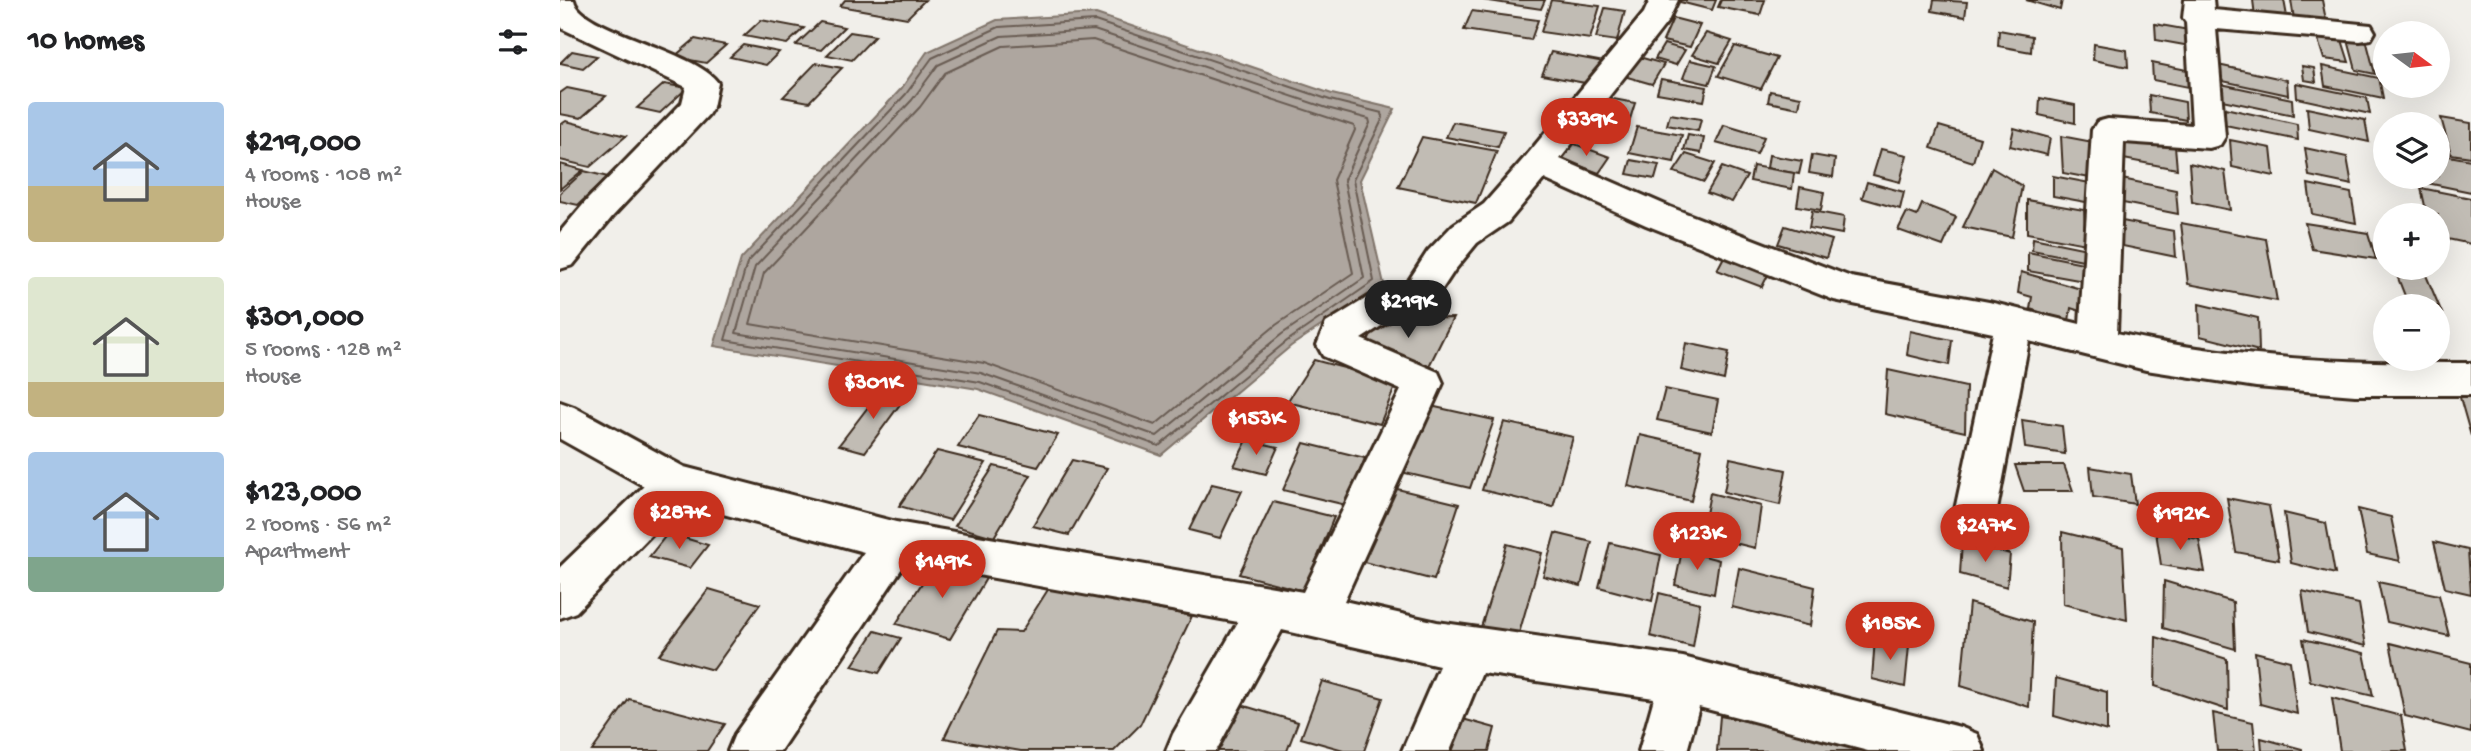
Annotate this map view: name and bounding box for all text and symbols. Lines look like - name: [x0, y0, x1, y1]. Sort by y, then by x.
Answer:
- north arrow: [2373, 21, 2450, 98]
- map controls: [2373, 21, 2450, 371]
- icon: filters: [494, 23, 532, 61]
- text: 10 homes: [28, 25, 144, 60]
- pin: $339K: [1537, 99, 1635, 158]
- text: $339K: [1557, 107, 1615, 134]
- button: layers: [2373, 112, 2450, 189]
- text: $219,000: [245, 127, 361, 162]
- icon: home: [84, 130, 168, 214]
- text: 4 rooms · 108 m²: [245, 162, 402, 189]
- text: House: [245, 189, 301, 216]
- button: +: [2373, 203, 2450, 280]
- pin: $219K: [1359, 280, 1457, 340]
- text: $219K: [1380, 289, 1436, 316]
- button: −: [2373, 294, 2450, 371]
- text: $301,000: [245, 302, 364, 337]
- icon: home: [84, 305, 168, 389]
- text: 5 rooms · 128 m²: [245, 337, 402, 364]
- pin: $301K: [824, 362, 922, 421]
- text: House: [245, 364, 301, 391]
- text: $301K: [844, 370, 902, 397]
- pin: $153K: [1207, 398, 1305, 457]
- text: $153K: [1228, 406, 1284, 433]
- text: $123,000: [245, 477, 361, 512]
- icon: home: [84, 480, 168, 564]
- pin: $287K: [630, 491, 728, 551]
- pin: $192K: [2131, 492, 2229, 552]
- text: $287K: [650, 500, 708, 527]
- text: $192K: [2152, 501, 2208, 528]
- pin: $247K: [1936, 504, 2034, 564]
- text: 2 rooms · 56 m²: [245, 512, 391, 539]
- pin: $123K: [1648, 512, 1746, 572]
- text: $247K: [1956, 513, 2014, 540]
- text: $123K: [1669, 521, 1725, 548]
- text: Apartment: [245, 539, 349, 566]
- pin: $149K: [893, 540, 991, 600]
- text: $149K: [915, 549, 969, 576]
- pin: $185K: [1841, 602, 1939, 662]
- text: $185K: [1862, 611, 1918, 638]

